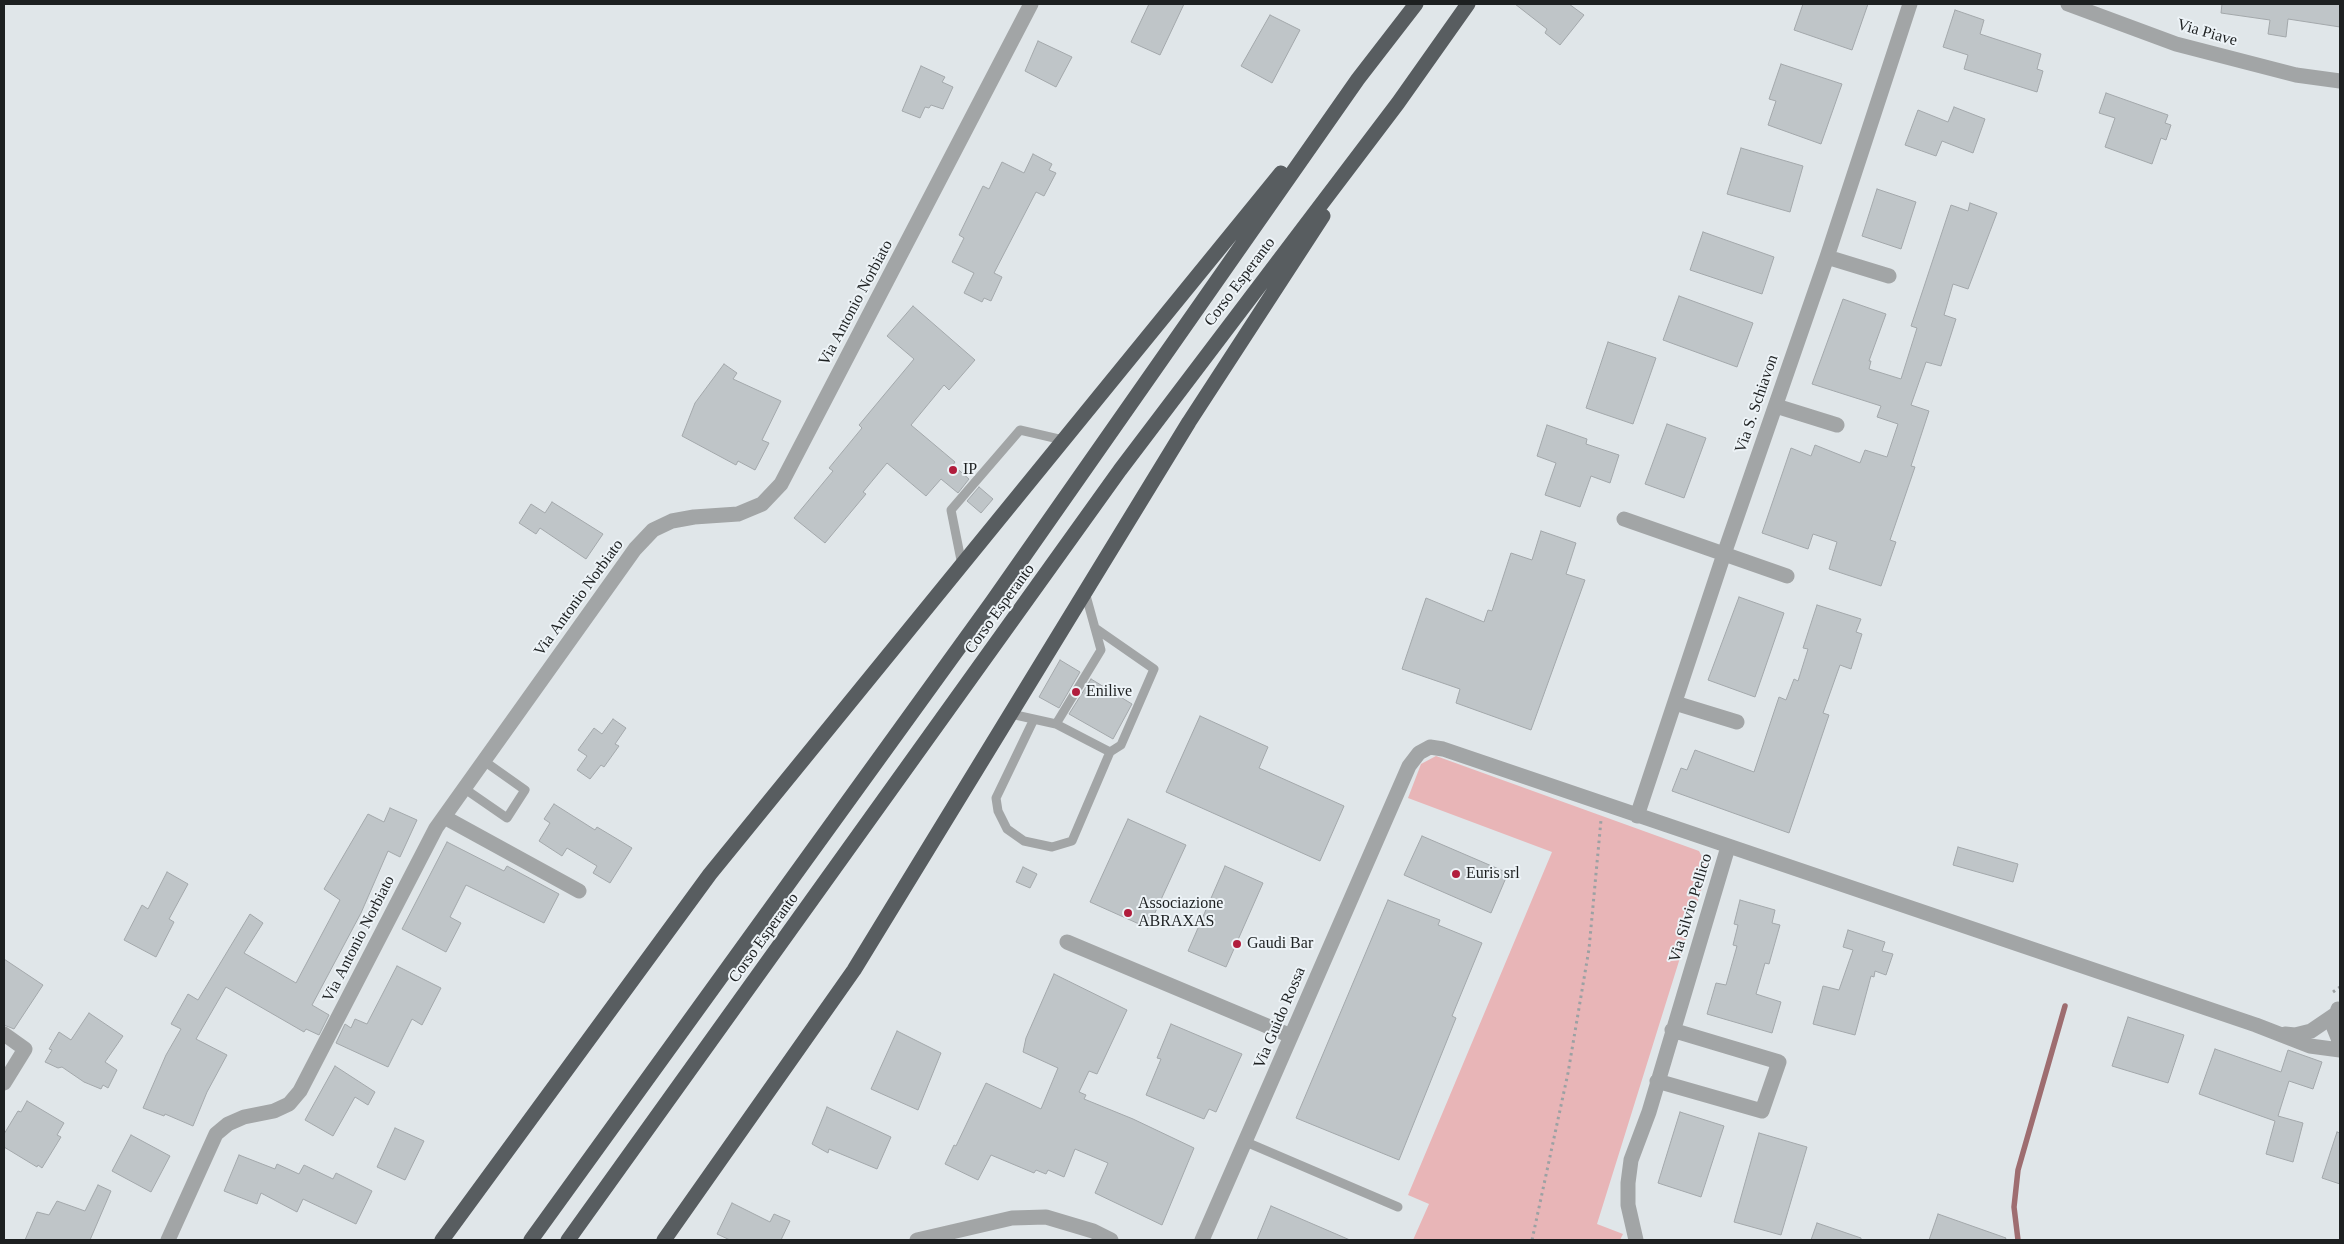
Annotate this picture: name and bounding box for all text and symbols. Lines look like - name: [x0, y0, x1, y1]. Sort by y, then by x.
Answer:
- street label: Via Piave: [2175, 15, 2239, 51]
- street label: Corso Esperanto: [1200, 234, 1280, 330]
- street label: Via Antonio Norbiato: [815, 237, 897, 369]
- street label: Via S. Schiavon: [1731, 352, 1783, 456]
- place label: IP: [963, 460, 977, 480]
- marker: IP: [947, 464, 959, 476]
- street label: Via Antonio Norbiato: [530, 536, 628, 660]
- street label: Corso Esperanto: [961, 560, 1039, 658]
- place label: Enilive: [1086, 682, 1132, 702]
- marker: Enilive: [1070, 686, 1082, 698]
- street label: Via Silvio Pellico: [1665, 851, 1717, 965]
- place label: Euris srl: [1466, 864, 1520, 884]
- marker: Euris srl: [1450, 868, 1462, 880]
- street label: Via Antonio Norbiato: [319, 873, 399, 1005]
- street label: Corso Esperanto: [725, 889, 803, 987]
- place label: Associazione ABRAXAS: [1138, 894, 1223, 932]
- marker: Associazione ABRAXAS: [1122, 907, 1134, 919]
- place label: Gaudi Bar: [1247, 934, 1313, 954]
- marker: Gaudi Bar: [1231, 938, 1243, 950]
- street label: Via Guido Rossa: [1250, 964, 1310, 1072]

